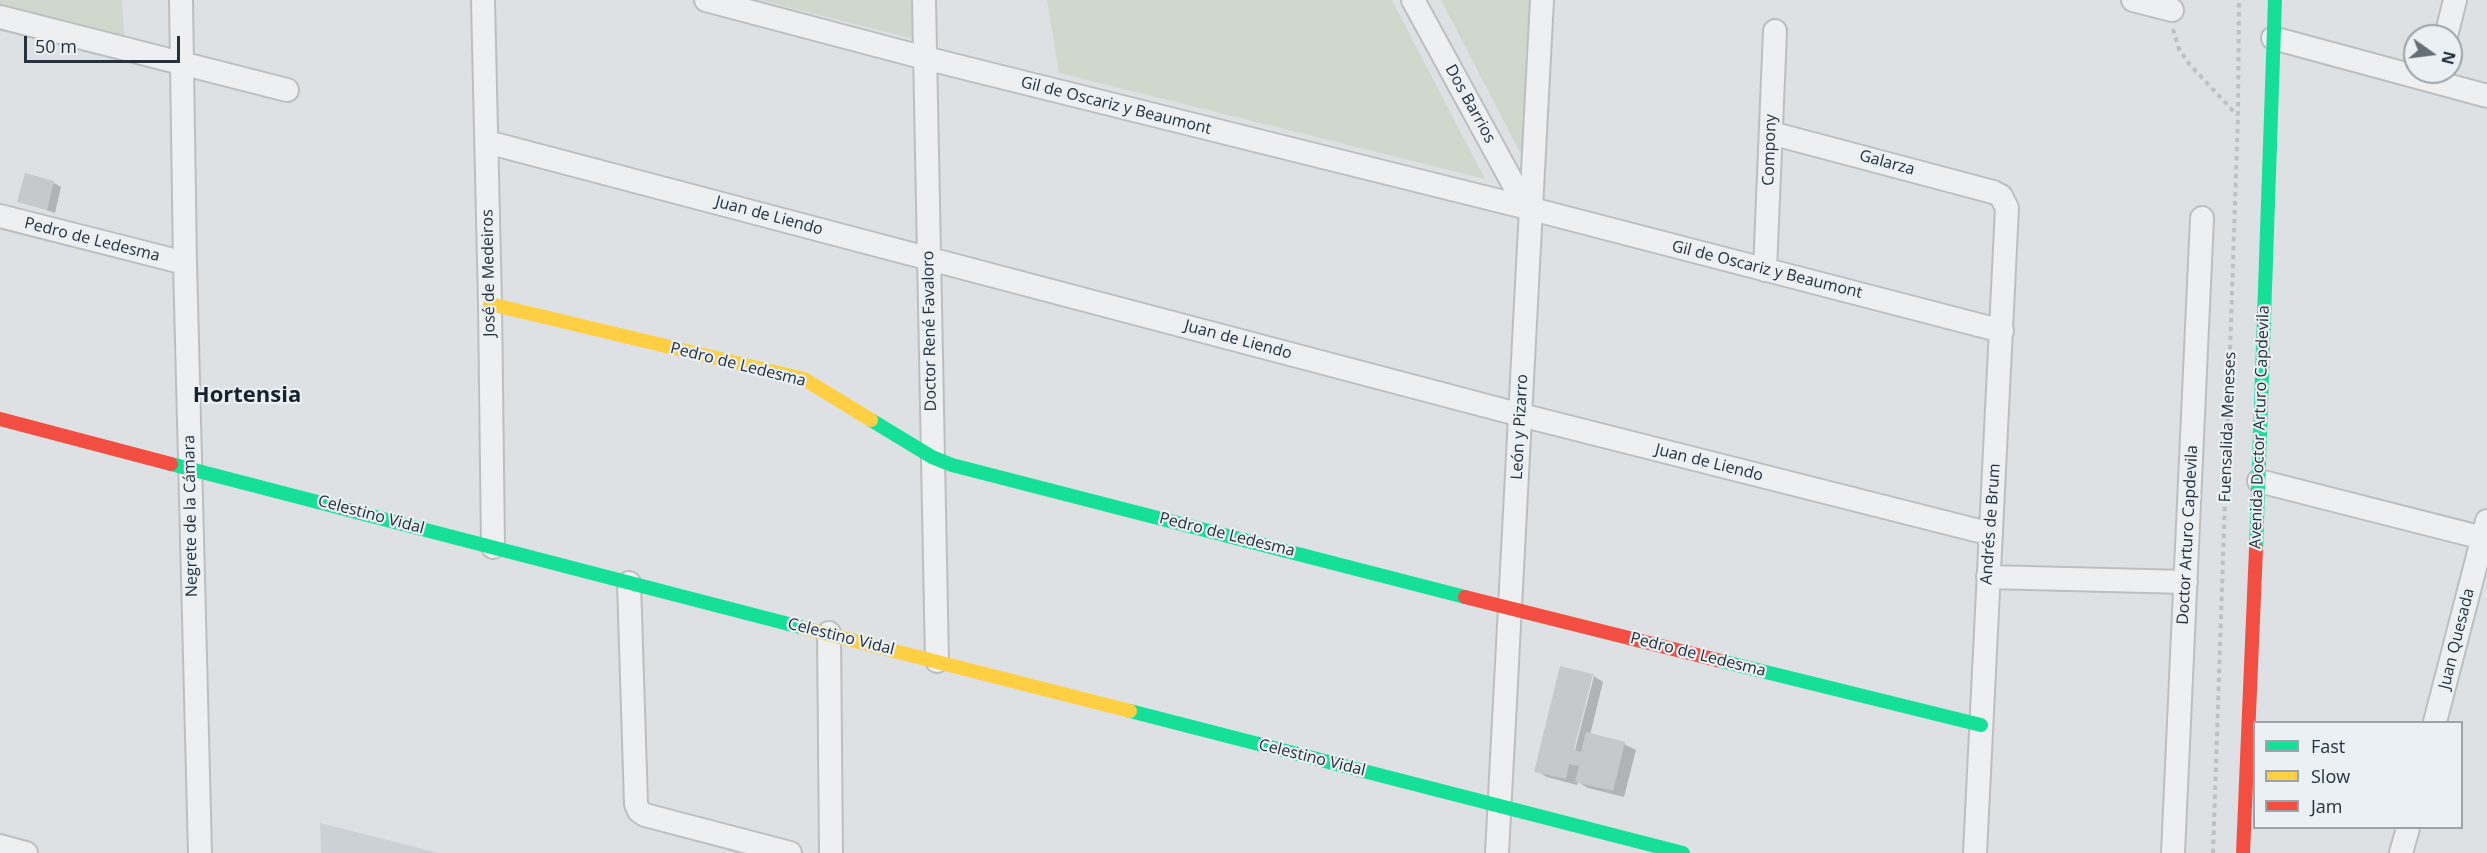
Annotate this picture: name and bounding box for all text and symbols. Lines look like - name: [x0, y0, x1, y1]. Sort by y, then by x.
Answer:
- scale bar: [27, 24, 183, 62]
- north arrow: [2403, 24, 2463, 84]
- text: 50 m: [35, 34, 77, 58]
- text: N: [2436, 49, 2461, 67]
- street label: Dos Barrios: [1441, 61, 1499, 147]
- street label: Gil de Oscariz y Beaumont: [1019, 73, 1213, 139]
- street label: Compony: [1759, 114, 1781, 186]
- street label: Galarza: [1857, 146, 1917, 180]
- street label: Juan de Liendo: [713, 192, 825, 240]
- street label: José de Medeiros: [478, 209, 500, 337]
- street label: Pedro de Ledesma: [22, 214, 162, 266]
- street label: Gil de Oscariz y Beaumont: [1670, 237, 1864, 303]
- street label: Doctor René Favaloro: [919, 251, 941, 411]
- street label: Avenida Doctor Arturo Capdevila: [2246, 305, 2274, 549]
- street label: Juan de Liendo: [1182, 316, 1294, 364]
- street label: Pedro de Ledesma: [668, 339, 808, 391]
- street label: Fuensalida Meneses: [2216, 351, 2240, 503]
- street label: León y Pizarro: [1508, 374, 1532, 480]
- district label: Hortensia: [193, 383, 301, 409]
- street label: Negrete de la Cámara: [180, 435, 202, 597]
- street label: Juan de Liendo: [1653, 440, 1765, 486]
- street label: Doctor Arturo Capdevila: [2174, 445, 2202, 625]
- street label: Andrés de Brum: [1977, 463, 2005, 585]
- street label: Celestino Vidal: [316, 492, 426, 538]
- street label: Pedro de Ledesma: [1157, 509, 1297, 561]
- street label: Juan Quesada: [2435, 587, 2479, 691]
- street label: Celestino Vidal: [786, 614, 896, 660]
- street label: Pedro de Ledesma: [1628, 629, 1768, 681]
- legend: [2253, 721, 2463, 829]
- text: Fast: [2311, 734, 2345, 758]
- street label: Celestino Vidal: [1257, 735, 1367, 781]
- text: Slow: [2311, 764, 2350, 788]
- text: Jam: [2311, 794, 2343, 818]

